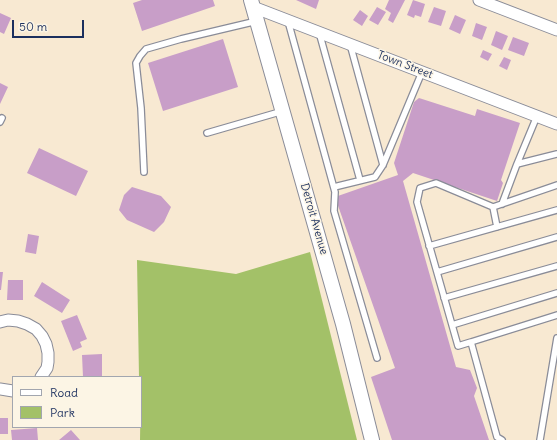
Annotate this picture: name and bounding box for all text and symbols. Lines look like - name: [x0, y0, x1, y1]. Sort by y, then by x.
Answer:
- scale bar: [14, 12, 86, 38]
- text: 50 m: [19, 19, 47, 34]
- street label: Town Street: [375, 48, 435, 82]
- street label: Detroit Avenue: [298, 182, 330, 256]
- legend: [12, 376, 142, 428]
- text: Road: [50, 385, 78, 400]
- text: Park: [50, 405, 75, 420]

